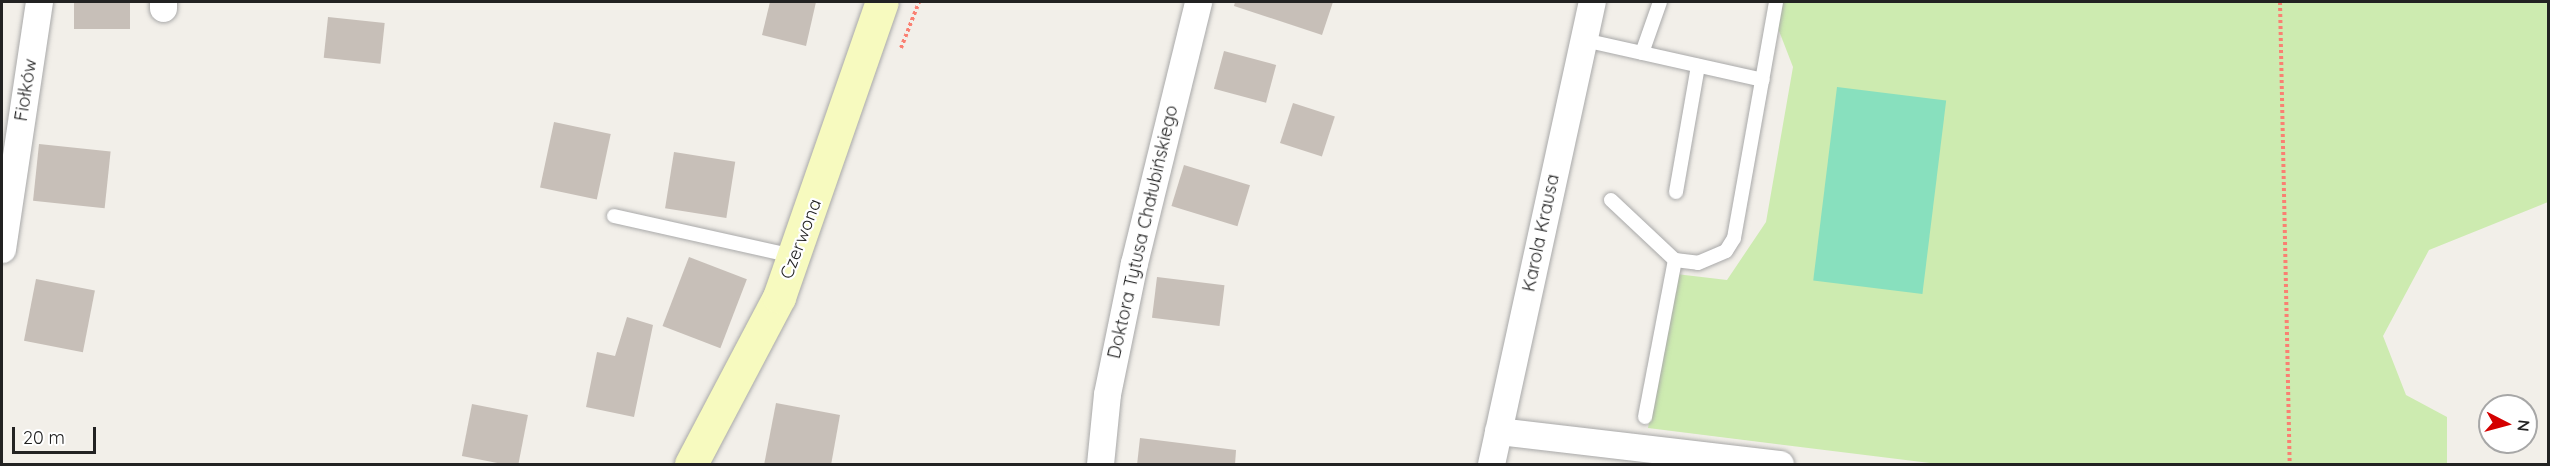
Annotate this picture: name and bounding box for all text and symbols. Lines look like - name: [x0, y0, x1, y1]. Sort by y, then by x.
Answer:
- street label: Fiołków: [10, 57, 42, 123]
- street label: Doktora Tytusa Chałubińskiego: [1103, 103, 1183, 361]
- street label: Karola Krausa: [1518, 172, 1564, 294]
- street label: Czerwona: [776, 196, 826, 282]
- north arrow: [2478, 394, 2538, 454]
- scale bar: [15, 415, 99, 453]
- text: N: [2513, 419, 2534, 433]
- text: 20 m: [23, 426, 65, 449]

